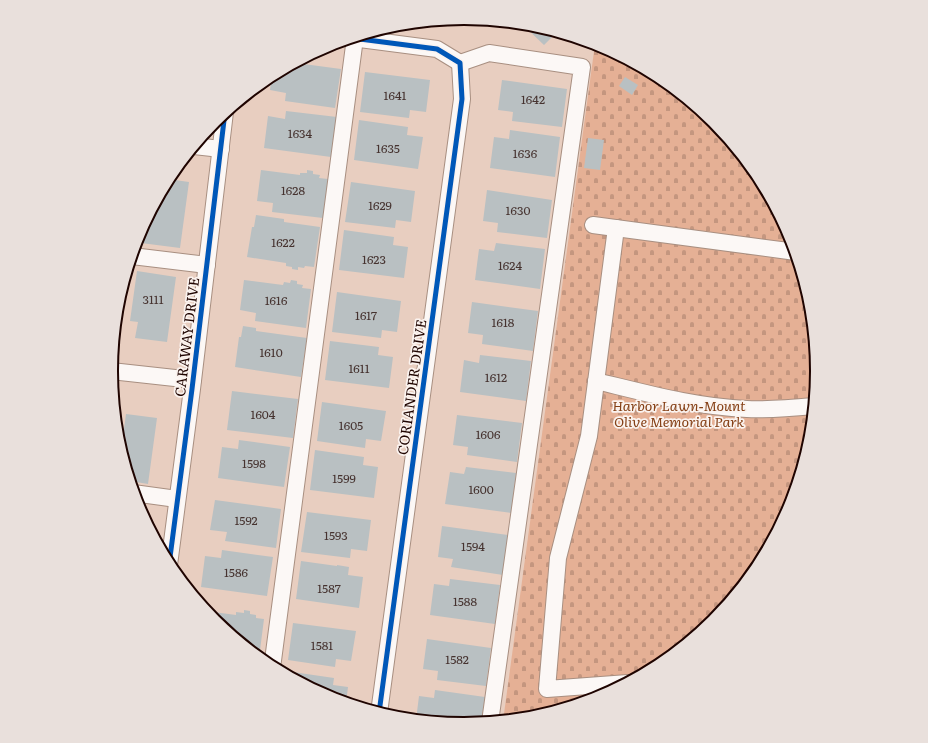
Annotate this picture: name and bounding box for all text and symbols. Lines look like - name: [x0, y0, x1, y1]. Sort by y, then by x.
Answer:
- house number: 1641: [384, 86, 407, 104]
- house number: 1642: [521, 90, 545, 108]
- house number: 1634: [288, 124, 313, 142]
- house number: 1635: [376, 139, 400, 157]
- house number: 1636: [513, 144, 538, 162]
- house number: 1628: [281, 181, 305, 199]
- house number: 1629: [368, 196, 392, 214]
- house number: 1630: [506, 201, 530, 219]
- house number: 1622: [271, 233, 295, 251]
- house number: 1623: [362, 250, 386, 268]
- house number: 1624: [498, 256, 522, 274]
- street label: CARAWAY DRIVE: [169, 276, 203, 398]
- house number: 3111: [142, 290, 164, 308]
- house number: 1616: [265, 291, 288, 309]
- house number: 1617: [355, 306, 377, 324]
- house number: 1618: [492, 313, 515, 331]
- street label: CORIANDER DRIVE: [392, 318, 430, 456]
- house number: 1610: [259, 343, 283, 361]
- house number: 1611: [348, 359, 370, 377]
- house number: 1612: [485, 368, 507, 386]
- park label: Harbor Lawn-Mount Olive Memorial Park: [612, 395, 746, 431]
- house number: 1604: [251, 405, 276, 423]
- house number: 1605: [339, 416, 363, 434]
- house number: 1606: [476, 425, 501, 443]
- house number: 1598: [242, 454, 266, 472]
- house number: 1599: [332, 469, 356, 487]
- house number: 1600: [468, 480, 494, 498]
- house number: 1592: [234, 511, 258, 529]
- house number: 1593: [324, 526, 348, 544]
- house number: 1594: [461, 537, 485, 555]
- house number: 1586: [224, 563, 249, 581]
- house number: 1587: [317, 579, 341, 597]
- house number: 1588: [453, 592, 477, 610]
- house number: 1581: [311, 636, 333, 654]
- house number: 1582: [445, 650, 469, 668]

